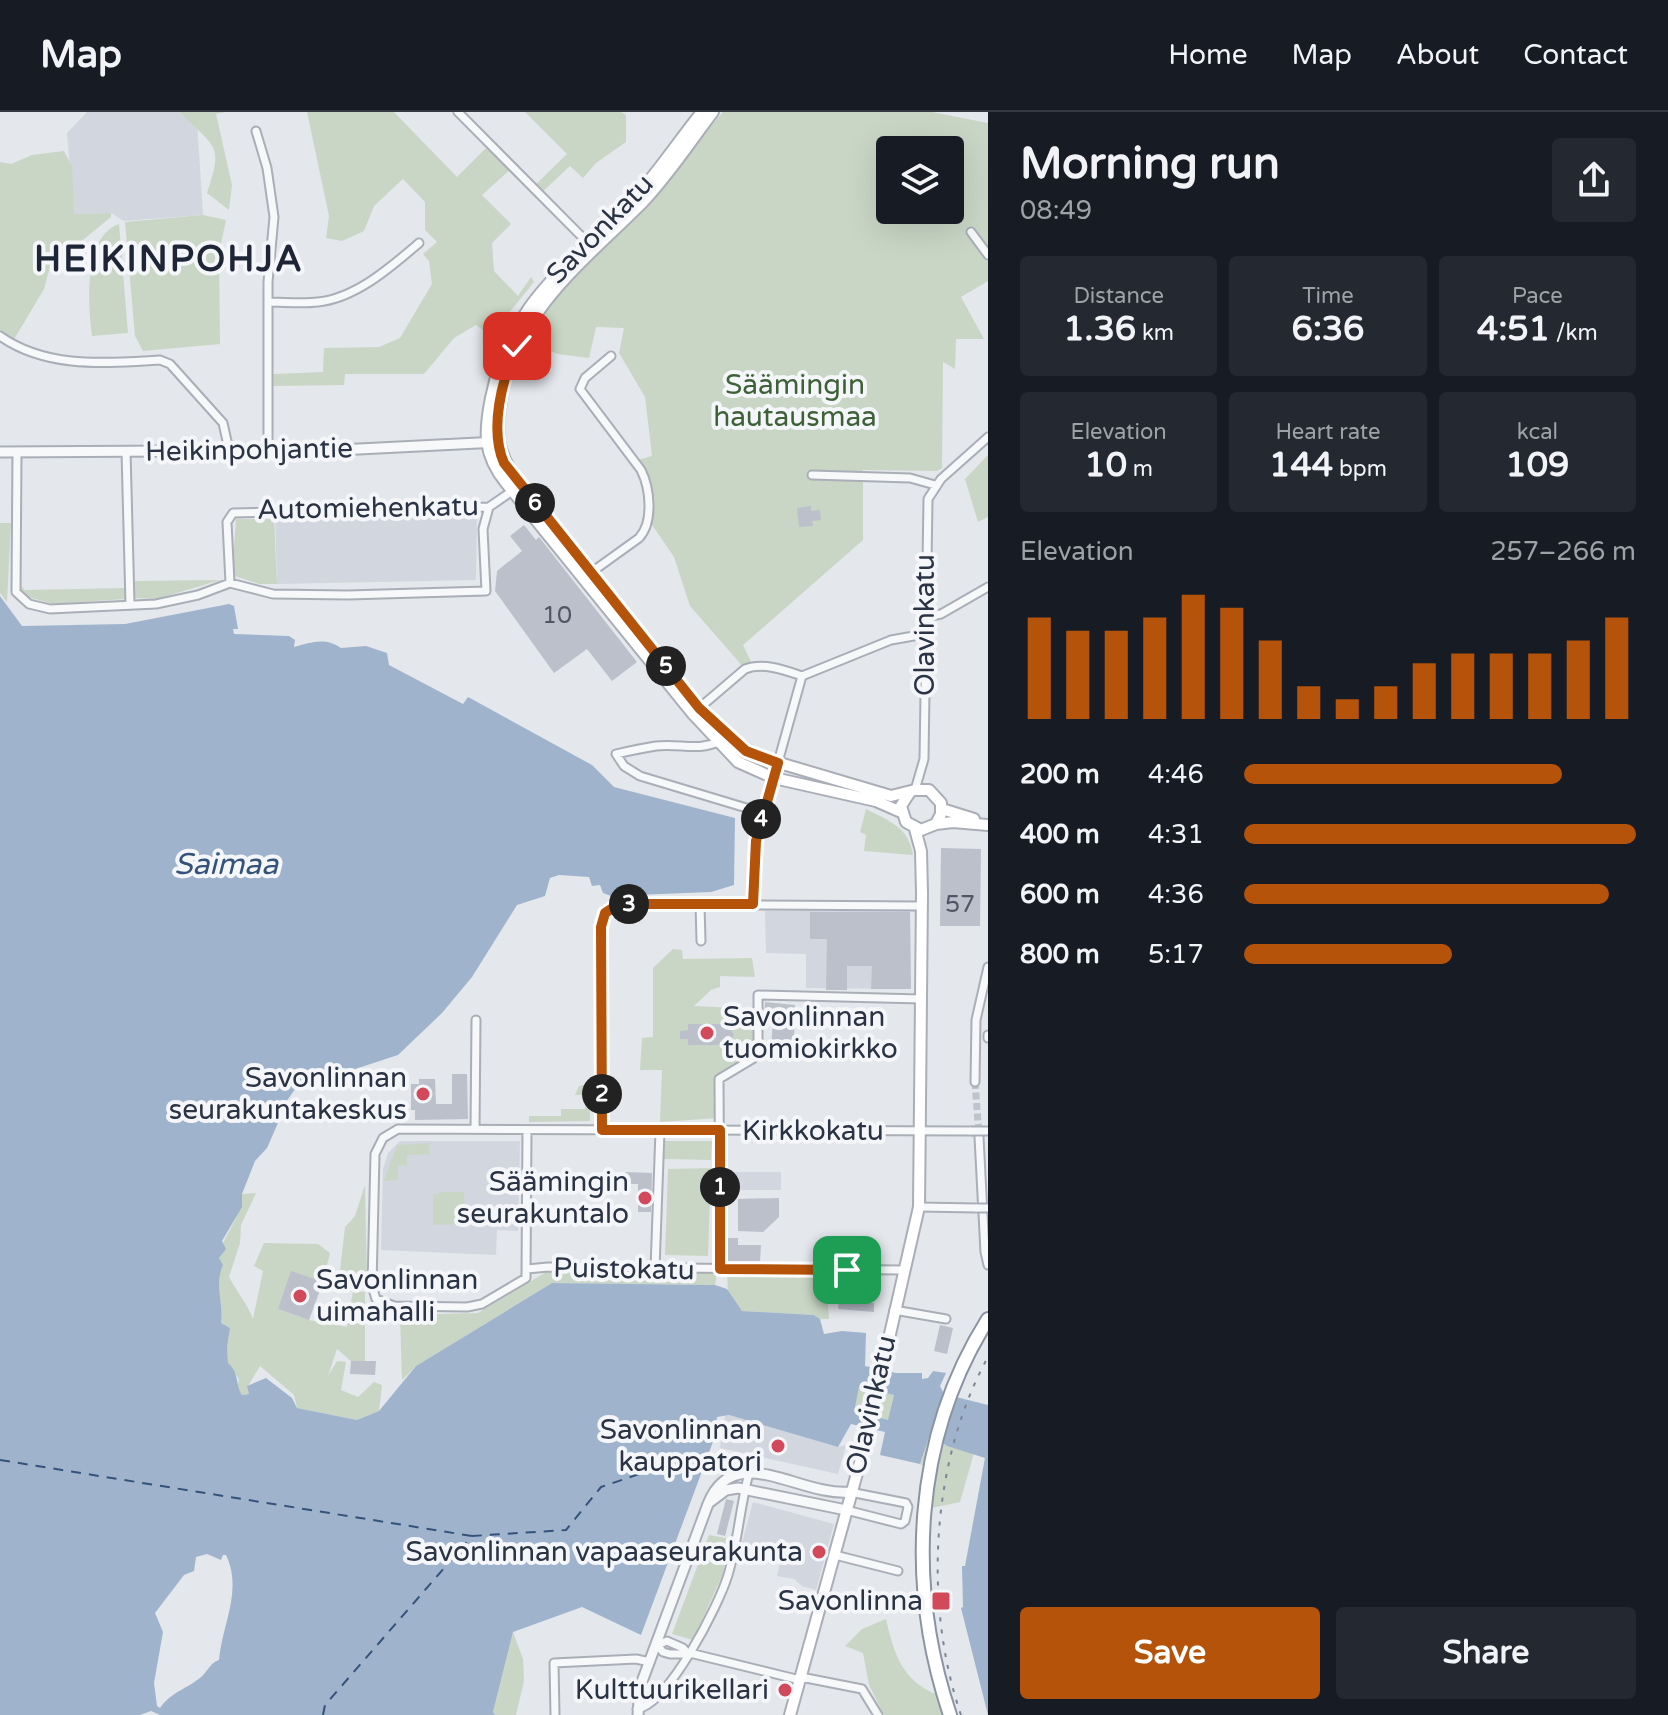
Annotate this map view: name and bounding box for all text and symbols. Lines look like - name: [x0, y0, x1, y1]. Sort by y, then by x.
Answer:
- text: Map: [40, 32, 122, 78]
- text: Home: [1168, 38, 1248, 72]
- text: Map: [1292, 38, 1352, 72]
- text: About: [1396, 38, 1479, 72]
- text: Contact: [1523, 38, 1628, 72]
- map controls: [876, 136, 964, 224]
- button: layers: [876, 136, 964, 224]
- text: Morning run: [1020, 138, 1280, 191]
- button: share: [1552, 138, 1636, 222]
- street label: Savonkatu: [539, 167, 661, 291]
- text: 08:49: [1020, 195, 1092, 226]
- district label: HEIKINPOHJA: [34, 238, 304, 281]
- text: Distance: [1073, 283, 1164, 309]
- text: Time: [1302, 283, 1354, 309]
- text: Pace: [1512, 283, 1563, 309]
- text: 1.36: [1063, 309, 1136, 350]
- text: 6:36: [1292, 309, 1364, 350]
- text: 4:51: [1477, 309, 1550, 350]
- pin: [483, 312, 551, 380]
- text: km: [1136, 320, 1174, 346]
- text: /km: [1550, 320, 1598, 346]
- icon: check: [495, 324, 539, 368]
- park label: Säämingin hautausmaa: [713, 368, 877, 434]
- text: Elevation: [1071, 419, 1167, 445]
- text: Heart rate: [1276, 419, 1380, 445]
- text: kcal: [1517, 419, 1558, 445]
- street label: Heikinpohjantie: [145, 431, 353, 469]
- text: 10: [1084, 445, 1127, 486]
- text: 144: [1269, 445, 1333, 486]
- text: 109: [1505, 445, 1569, 486]
- text: m: [1127, 456, 1153, 482]
- text: bpm: [1333, 456, 1387, 482]
- pin: 6: [515, 483, 555, 523]
- street label: Automiehenkatu: [257, 489, 479, 527]
- text: 6: [528, 490, 542, 516]
- text: Elevation: [1020, 536, 1134, 567]
- text: 257–266 m: [1490, 536, 1636, 567]
- street label: Olavinkatu: [908, 554, 942, 696]
- house number: 10: [542, 601, 572, 630]
- pin: 5: [646, 646, 686, 686]
- text: 5: [659, 653, 673, 679]
- text: 200 m: [1020, 759, 1100, 790]
- text: 4:46: [1148, 759, 1204, 790]
- pin: 4: [741, 799, 781, 839]
- text: 4: [754, 806, 768, 832]
- text: 400 m: [1020, 819, 1100, 850]
- text: 4:31: [1148, 819, 1204, 850]
- water label: Saimaa: [174, 846, 279, 883]
- text: 600 m: [1020, 879, 1100, 910]
- text: 4:36: [1148, 879, 1204, 910]
- pin: 3: [609, 884, 649, 924]
- house number: 57: [945, 890, 975, 919]
- text: 3: [622, 891, 636, 917]
- text: 800 m: [1020, 939, 1100, 970]
- text: 5:17: [1148, 939, 1204, 970]
- place label: Savonlinnan tuomiokirkko: [723, 1000, 898, 1066]
- marker: Savonlinnan tuomiokirkko: [698, 1024, 716, 1042]
- place label: Savonlinnan seurakuntakeskus: [169, 1061, 407, 1127]
- pin: 2: [582, 1074, 622, 1114]
- text: 2: [595, 1081, 609, 1107]
- marker: Savonlinnan seurakuntakeskus: [414, 1085, 432, 1103]
- street label: Kirkkokatu: [742, 1114, 884, 1148]
- place label: Säämingin seurakuntalo: [457, 1165, 629, 1231]
- pin: 1: [700, 1167, 740, 1207]
- text: 1: [713, 1174, 727, 1200]
- marker: Säämingin seurakuntalo: [636, 1189, 654, 1207]
- pin: [813, 1236, 881, 1304]
- icon: arrive: [825, 1248, 869, 1292]
- street label: Puistokatu: [553, 1251, 695, 1287]
- place label: Savonlinnan uimahalli: [316, 1263, 478, 1329]
- marker: Savonlinnan uimahalli: [291, 1287, 309, 1305]
- street label: Olavinkatu: [838, 1332, 904, 1478]
- place label: Savonlinnan kauppatori: [600, 1413, 762, 1479]
- marker: Savonlinnan kauppatori: [769, 1437, 787, 1455]
- place label: Savonlinnan vapaaseurakunta: [406, 1535, 803, 1569]
- marker: Savonlinnan vapaaseurakunta: [810, 1543, 828, 1561]
- place label: Savonlinna: [778, 1584, 923, 1618]
- marker: Savonlinna: [930, 1590, 952, 1612]
- button: Save: [1020, 1607, 1320, 1699]
- button: Share: [1336, 1607, 1636, 1699]
- place label: Kulttuurikellari: [575, 1673, 769, 1707]
- marker: Kulttuurikellari: [776, 1681, 794, 1699]

